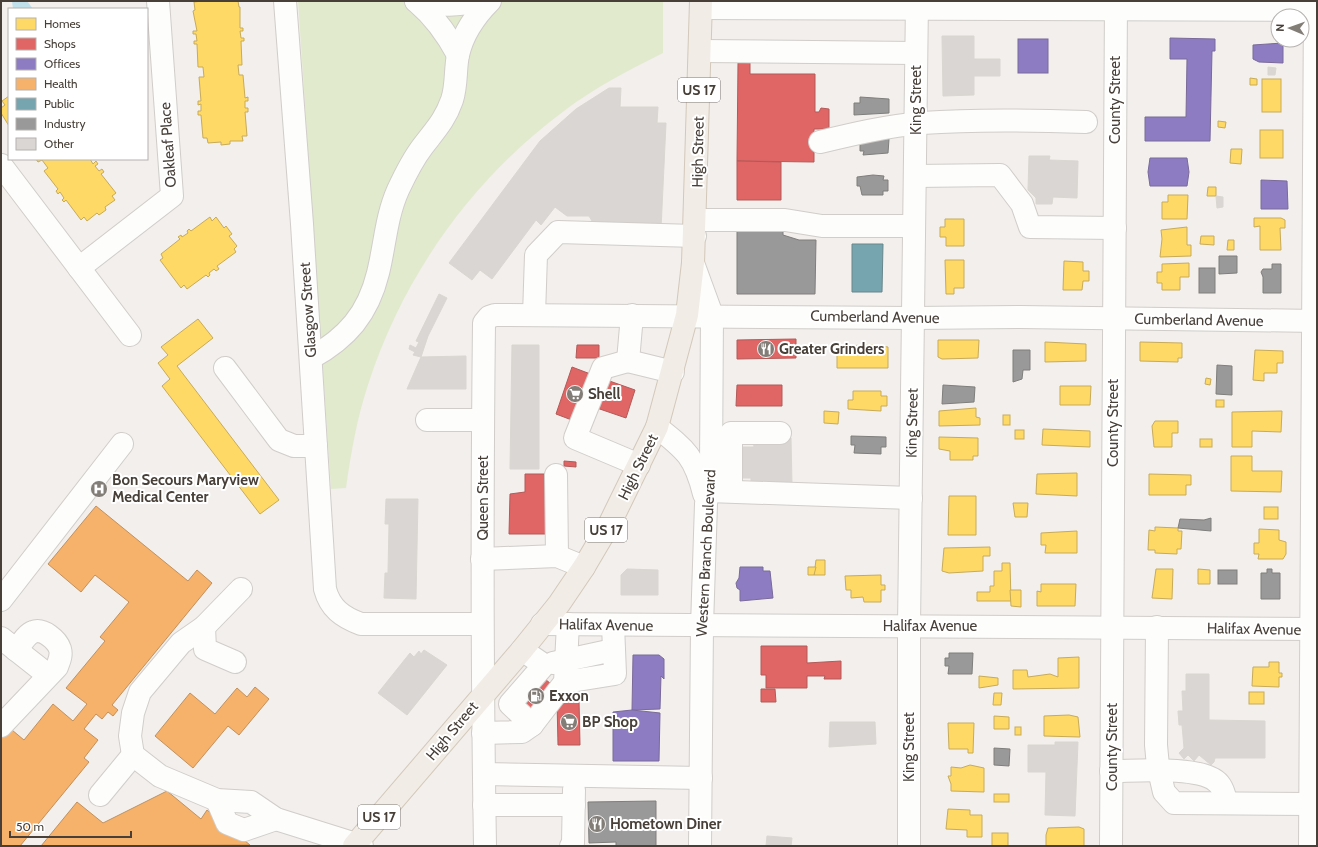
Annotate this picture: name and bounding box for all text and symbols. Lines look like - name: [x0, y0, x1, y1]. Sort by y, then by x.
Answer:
- legend: [8, 8, 148, 160]
- north arrow: [1270, 8, 1310, 48]
- text: Homes: [44, 16, 81, 31]
- text: N: [1273, 24, 1287, 32]
- text: Shops: [44, 36, 76, 51]
- text: Offices: [44, 56, 80, 71]
- street label: County Street: [1106, 56, 1124, 144]
- street label: King Street: [907, 65, 925, 135]
- text: Health: [44, 76, 78, 91]
- road number: US 17: [678, 78, 720, 102]
- text: Public: [44, 96, 75, 111]
- street label: Oakleaf Place: [156, 101, 180, 188]
- text: Industry: [44, 116, 85, 131]
- street label: High Street: [688, 116, 708, 188]
- text: Other: [44, 136, 74, 151]
- street label: Glasgow Street: [296, 262, 320, 358]
- street label: Cumberland Avenue: [810, 307, 940, 327]
- street label: Cumberland Avenue: [1134, 310, 1264, 330]
- restaurant icon: Greater Grinders: [756, 339, 776, 359]
- place label: Greater Grinders: [779, 340, 884, 358]
- street label: County Street: [1104, 379, 1122, 467]
- supermarket icon: Shell: [565, 384, 585, 404]
- place label: Shell: [588, 385, 621, 403]
- street label: King Street: [902, 388, 922, 458]
- street label: High Street: [614, 431, 662, 503]
- street label: Queen Street: [474, 455, 492, 541]
- street label: Western Branch Boulevard: [693, 469, 719, 637]
- place label: Bon Secours Maryview Medical Center: [112, 471, 259, 506]
- hospital icon: Bon Secours Maryview Medical Center: [89, 479, 109, 499]
- road number: US 17: [585, 518, 627, 542]
- street label: Halifax Avenue: [559, 615, 654, 635]
- street label: Halifax Avenue: [883, 617, 978, 635]
- street label: Halifax Avenue: [1207, 619, 1302, 639]
- fuel station icon: Exxon: [526, 686, 546, 706]
- place label: Exxon: [549, 687, 589, 705]
- street label: High Street: [422, 698, 482, 764]
- street label: County Street: [1103, 703, 1121, 791]
- supermarket icon: BP Shop: [559, 712, 579, 732]
- street label: King Street: [900, 712, 918, 782]
- place label: BP Shop: [582, 713, 638, 731]
- road number: US 17: [358, 805, 400, 829]
- scale bar: [10, 813, 131, 839]
- restaurant icon: Hometown Diner: [587, 814, 607, 834]
- place label: Hometown Diner: [610, 815, 721, 833]
- text: 50 m: [16, 819, 44, 834]

